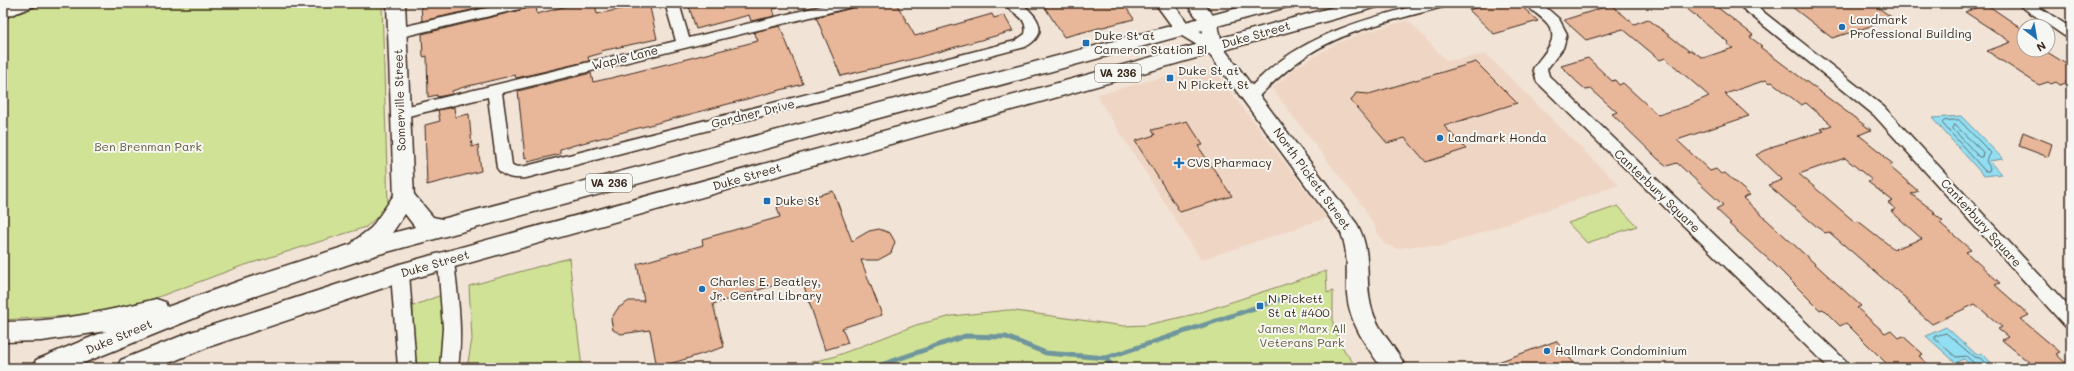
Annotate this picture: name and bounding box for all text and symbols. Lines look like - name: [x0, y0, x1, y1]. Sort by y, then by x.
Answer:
- place label: Landmark Professional Building: [1850, 11, 1972, 41]
- street label: Duke Street: [1220, 17, 1292, 51]
- north arrow: [2016, 18, 2056, 58]
- marker: Landmark Professional Building: [1837, 22, 1847, 32]
- place label: Duke St at Cameron Station Bl: [1094, 27, 1207, 57]
- marker: Duke St at Cameron Station Bl: [1081, 38, 1091, 48]
- text: N: [2034, 38, 2049, 56]
- street label: Waple Lane: [590, 41, 659, 73]
- street label: Somerville Street: [389, 49, 409, 151]
- place label: Duke St at N Pickett St: [1178, 62, 1249, 92]
- road number: VA 236: [1095, 64, 1141, 82]
- marker: Duke St at N Pickett St: [1165, 73, 1175, 83]
- street label: Gardner Drive: [709, 95, 796, 131]
- street label: North Pickett Street: [1270, 124, 1355, 233]
- place label: Landmark Honda: [1448, 129, 1547, 145]
- marker: Landmark Honda: [1435, 133, 1445, 143]
- park label: Ben Brenman Park: [94, 138, 202, 154]
- street label: Canterbury Square: [1611, 145, 1704, 236]
- place label: CVS Pharmacy: [1187, 154, 1272, 170]
- marker: CVS Pharmacy: [1174, 158, 1184, 168]
- street label: Duke Street: [711, 159, 783, 193]
- road number: VA 236: [586, 174, 632, 192]
- street label: Canterbury Square: [1938, 175, 2026, 270]
- place label: Duke St: [775, 192, 819, 208]
- marker: Duke St: [762, 196, 772, 206]
- street label: Duke Street: [399, 246, 471, 280]
- place label: Charles E. Beatley, Jr. Central Library: [710, 273, 822, 303]
- marker: Charles E. Beatley, Jr. Central Library: [697, 284, 707, 294]
- place label: N Pickett St at #400: [1268, 290, 1330, 320]
- marker: N Pickett St at #400: [1255, 301, 1265, 311]
- street label: Duke Street: [83, 315, 154, 357]
- park label: James Marx All Veterans Park: [1258, 320, 1346, 350]
- place label: Hallmark Condominium: [1555, 342, 1687, 358]
- marker: Hallmark Condominium: [1542, 346, 1552, 356]

